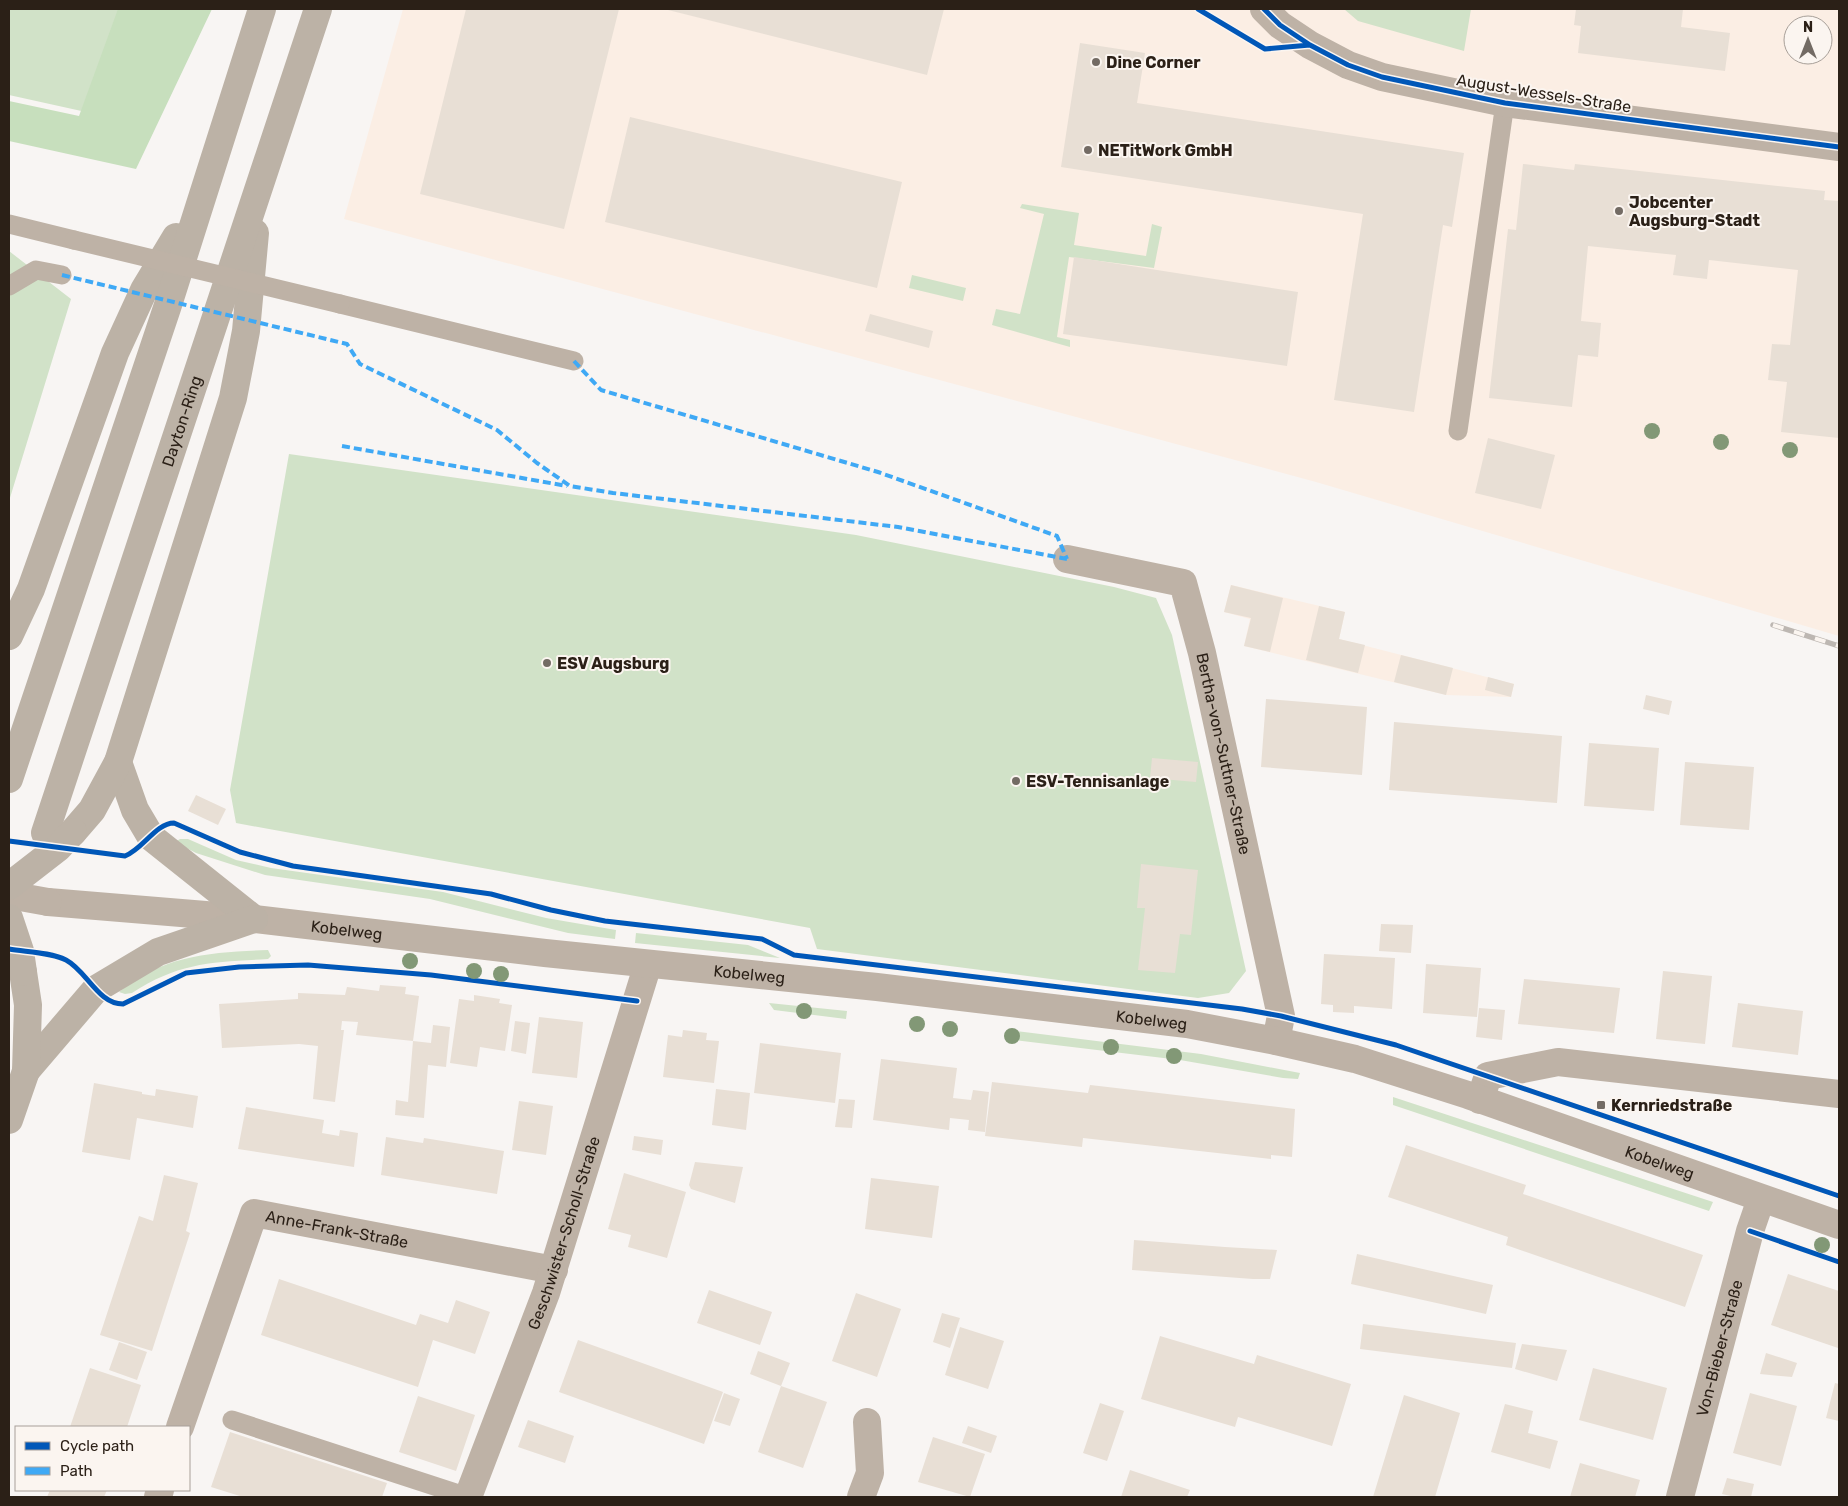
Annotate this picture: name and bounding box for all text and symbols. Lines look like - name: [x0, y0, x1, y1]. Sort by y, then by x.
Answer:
- north arrow: [1783, 15, 1833, 65]
- text: N: [1803, 19, 1813, 36]
- place label: Dine Corner: [1106, 53, 1201, 72]
- marker: Dine Corner: [1090, 56, 1102, 68]
- street label: August-Wessels-Straße: [1455, 70, 1633, 117]
- place label: NETitWork GmbH: [1098, 141, 1233, 160]
- marker: NETitWork GmbH: [1082, 144, 1094, 156]
- place label: Jobcenter Augsburg-Stadt: [1629, 193, 1760, 230]
- marker: Jobcenter Augsburg-Stadt: [1613, 205, 1625, 217]
- street label: Dayton-Ring: [158, 373, 206, 469]
- street label: Bertha-von-Suttner-Straße: [1192, 651, 1255, 857]
- place label: ESV Augsburg: [557, 654, 669, 673]
- marker: ESV Augsburg: [541, 657, 553, 669]
- place label: ESV-Tennisanlage: [1026, 772, 1169, 791]
- marker: ESV-Tennisanlage: [1010, 775, 1022, 787]
- street label: Kobelweg: [310, 917, 383, 944]
- street label: Kobelweg: [712, 961, 786, 988]
- street label: Kobelweg: [1115, 1007, 1188, 1034]
- place label: Kernriedstraße: [1611, 1096, 1732, 1115]
- marker: Kernriedstraße: [1595, 1099, 1607, 1111]
- street label: Geschwister-Scholl-Straße: [524, 1134, 604, 1332]
- street label: Kobelweg: [1622, 1142, 1697, 1184]
- street label: Anne-Frank-Straße: [264, 1206, 410, 1252]
- street label: Von-Bieber-Straße: [1693, 1278, 1747, 1419]
- legend: [15, 1426, 190, 1491]
- text: Cycle path: [60, 1437, 134, 1455]
- text: Path: [60, 1462, 93, 1480]

